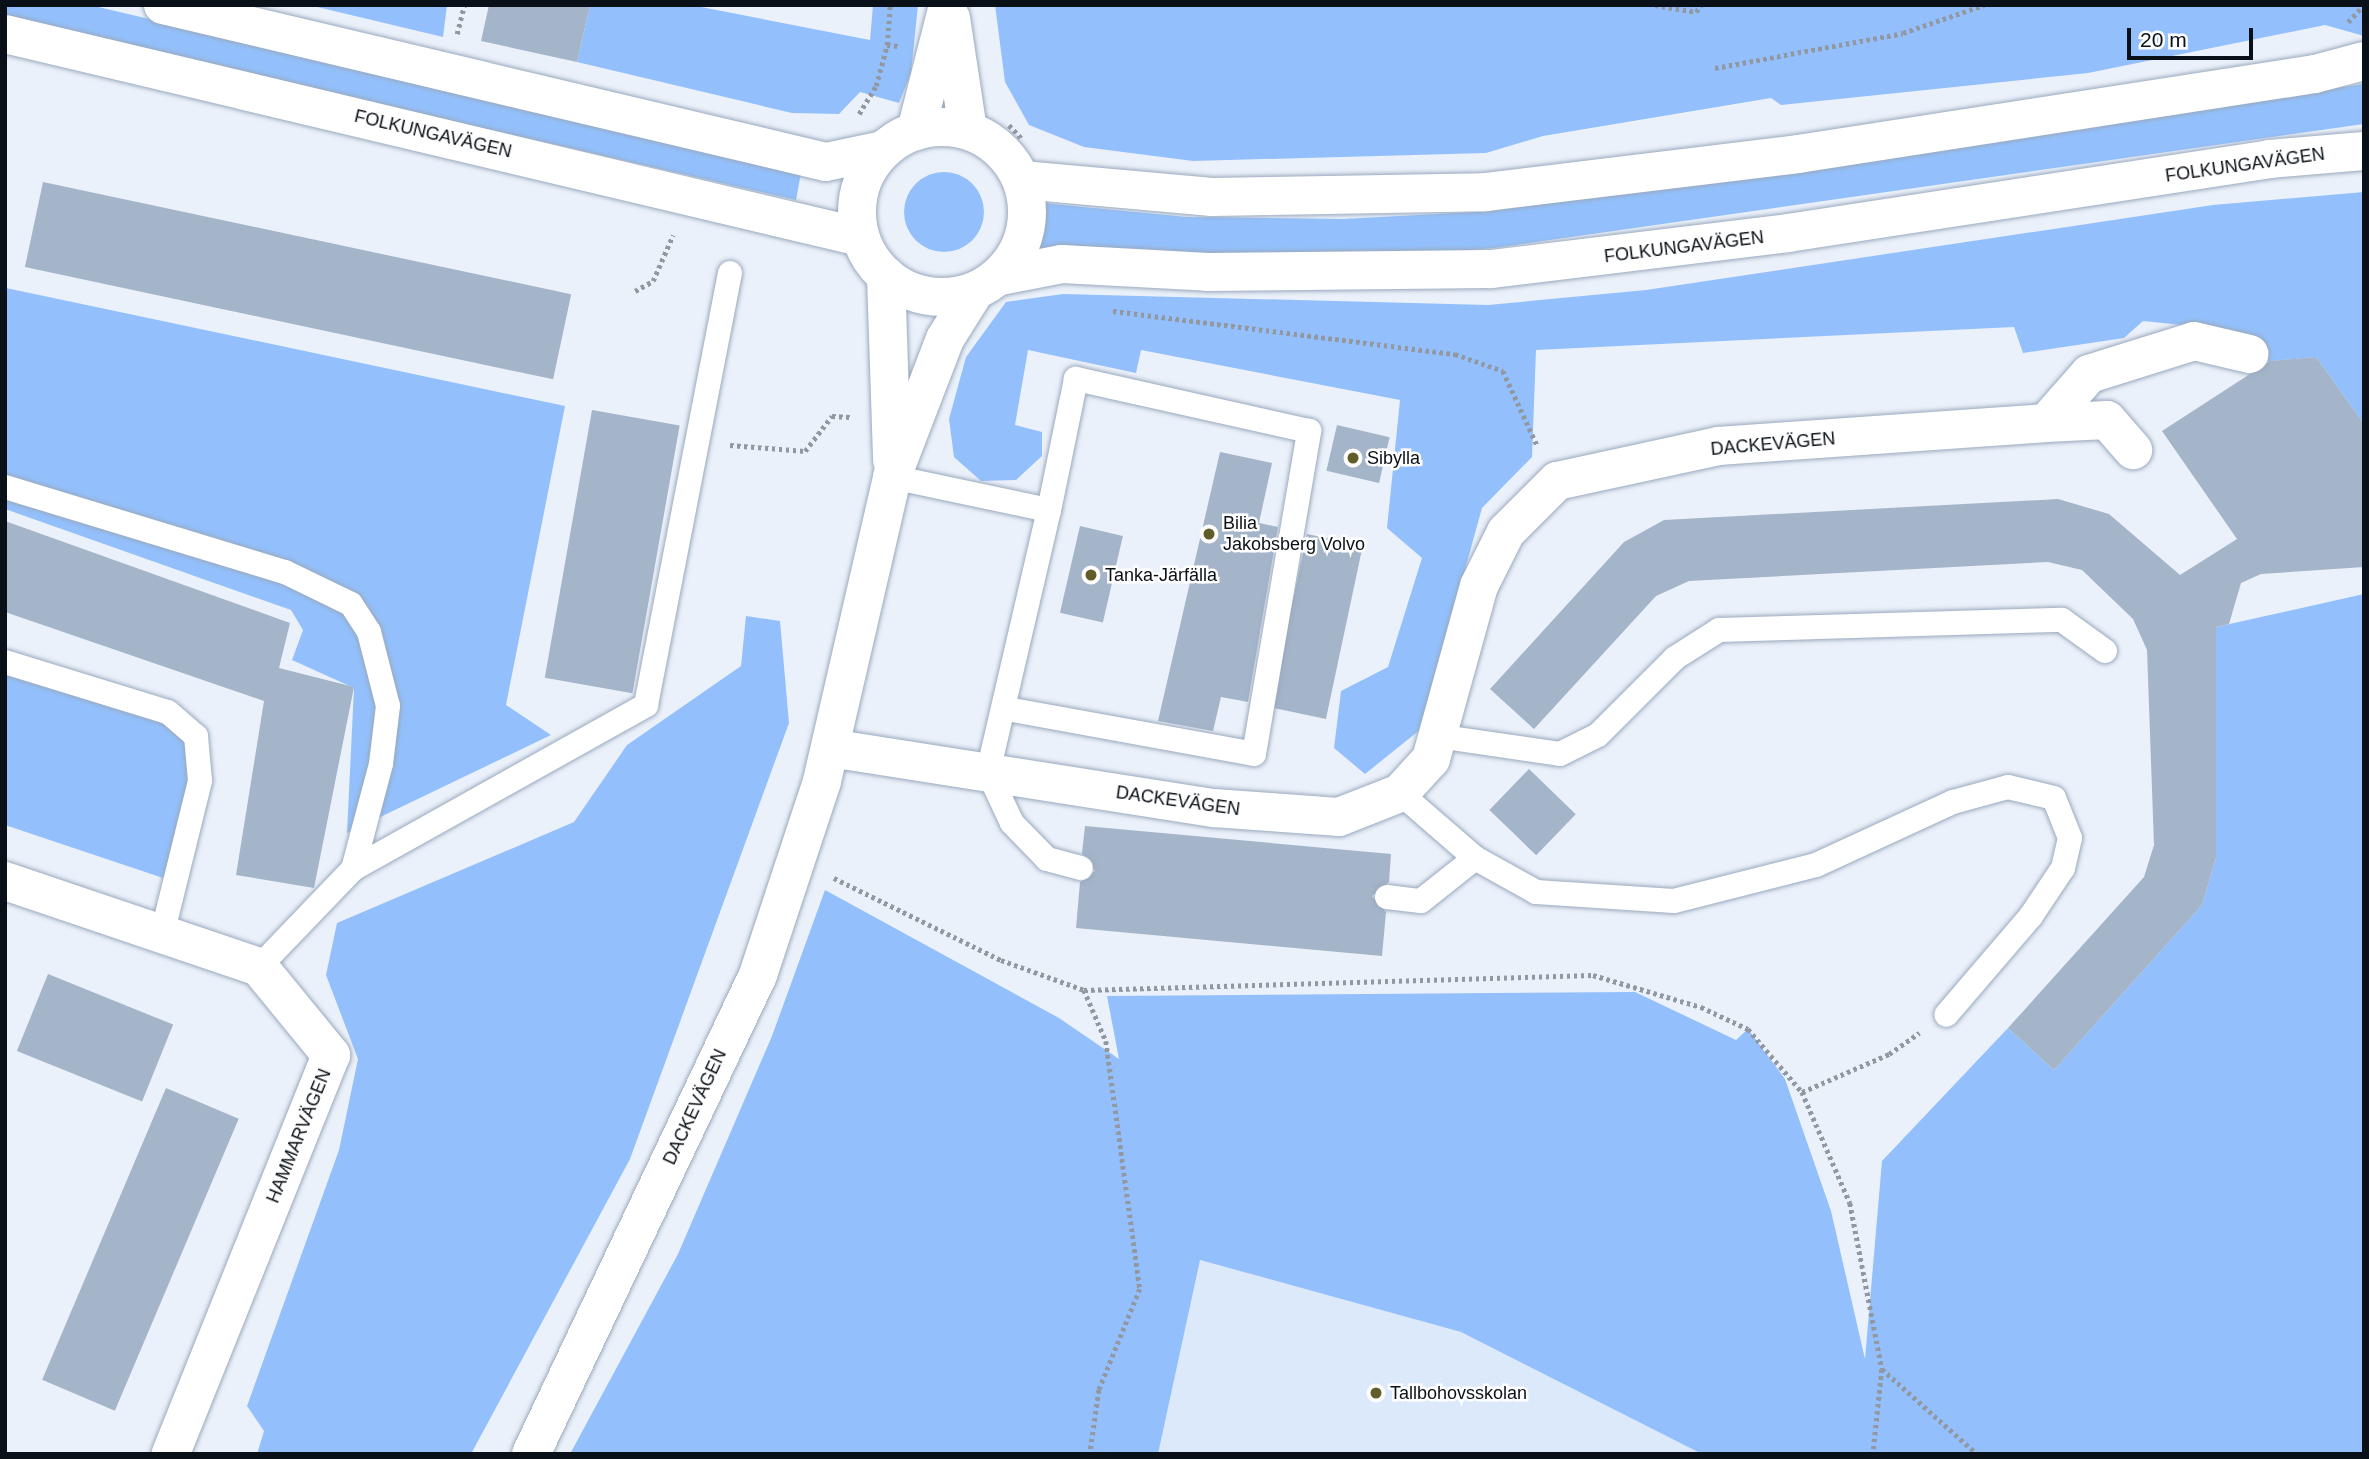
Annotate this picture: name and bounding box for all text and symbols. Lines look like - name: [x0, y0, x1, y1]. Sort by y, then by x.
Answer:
- scale bar: [2131, 14, 2257, 58]
- text: 20 m: [2140, 28, 2187, 51]
- street label: FOLKUNGAVÄGEN: [352, 105, 514, 163]
- street label: FOLKUNGAVÄGEN: [2164, 143, 2326, 187]
- street label: FOLKUNGAVÄGEN: [1603, 226, 1765, 268]
- street label: DACKEVÄGEN: [1710, 428, 1836, 460]
- place label: Sibylla: [1367, 447, 1420, 469]
- marker: Sibylla: [1345, 450, 1361, 466]
- place label: Bilia Jakobsberg Volvo: [1223, 513, 1365, 556]
- marker: Bilia Jakobsberg Volvo: [1201, 526, 1217, 542]
- place label: Tanka-Järfälla: [1105, 564, 1217, 586]
- marker: Tanka-Järfälla: [1083, 567, 1099, 583]
- street label: DACKEVÄGEN: [1115, 782, 1241, 820]
- street label: DACKEVÄGEN: [659, 1046, 731, 1168]
- street label: HAMMARVÄGEN: [262, 1066, 336, 1206]
- place label: Tallbohovsskolan: [1390, 1382, 1527, 1404]
- marker: Tallbohovsskolan: [1368, 1385, 1384, 1401]

